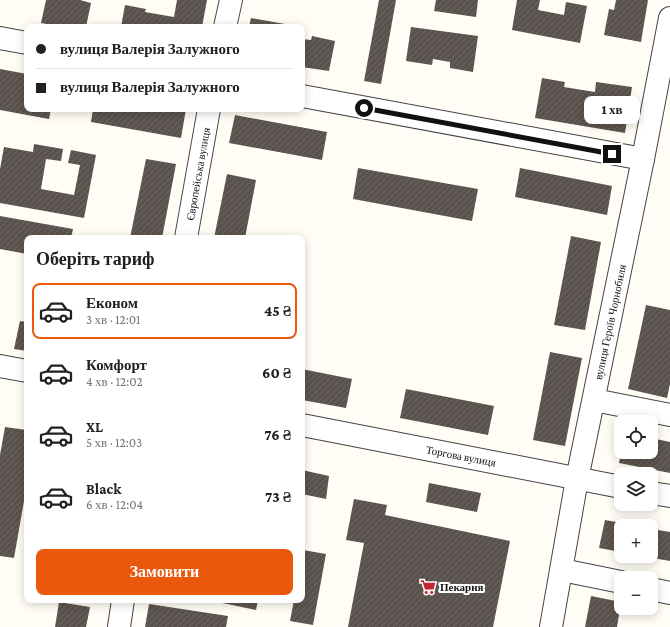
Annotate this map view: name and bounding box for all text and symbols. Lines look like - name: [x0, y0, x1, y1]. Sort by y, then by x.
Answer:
- text: вулиця Валерія Залужного: [60, 41, 240, 57]
- text: вулиця Валерія Залужного: [60, 79, 240, 95]
- callout: 1 хв: [584, 96, 640, 124]
- route start: [355, 99, 373, 117]
- text: 1 хв: [601, 102, 623, 117]
- street label: Європейська вулиця: [184, 127, 212, 221]
- route end: [603, 145, 621, 163]
- text: Оберіть тариф: [36, 249, 155, 269]
- street label: вулиця Героїв Чорнобиля: [592, 263, 628, 381]
- icon: car: [38, 293, 74, 329]
- text: Економ: [86, 295, 138, 311]
- text: 45 ₴: [264, 303, 291, 319]
- text: 3 хв · 12:01: [86, 312, 140, 327]
- icon: car: [38, 355, 74, 391]
- text: Комфорт: [86, 357, 147, 373]
- text: 60 ₴: [262, 365, 291, 381]
- text: 4 хв · 12:02: [86, 374, 143, 389]
- map controls: [614, 415, 658, 615]
- button: locate: [614, 415, 658, 459]
- icon: car: [38, 417, 74, 453]
- text: XL: [86, 419, 103, 435]
- text: 76 ₴: [264, 427, 291, 443]
- text: 5 хв · 12:03: [86, 435, 142, 450]
- street label: Торгова вулиця: [425, 443, 497, 469]
- button: layers: [614, 467, 658, 511]
- icon: car: [38, 479, 74, 515]
- text: Black: [86, 481, 121, 497]
- text: 73 ₴: [265, 489, 291, 505]
- text: 6 хв · 12:04: [86, 497, 143, 512]
- button: +: [614, 519, 658, 563]
- button: Замовити: [36, 549, 293, 595]
- button: −: [614, 571, 658, 615]
- supermarket icon: Пекарня: [419, 578, 437, 596]
- place label: Пекарня: [440, 581, 484, 593]

